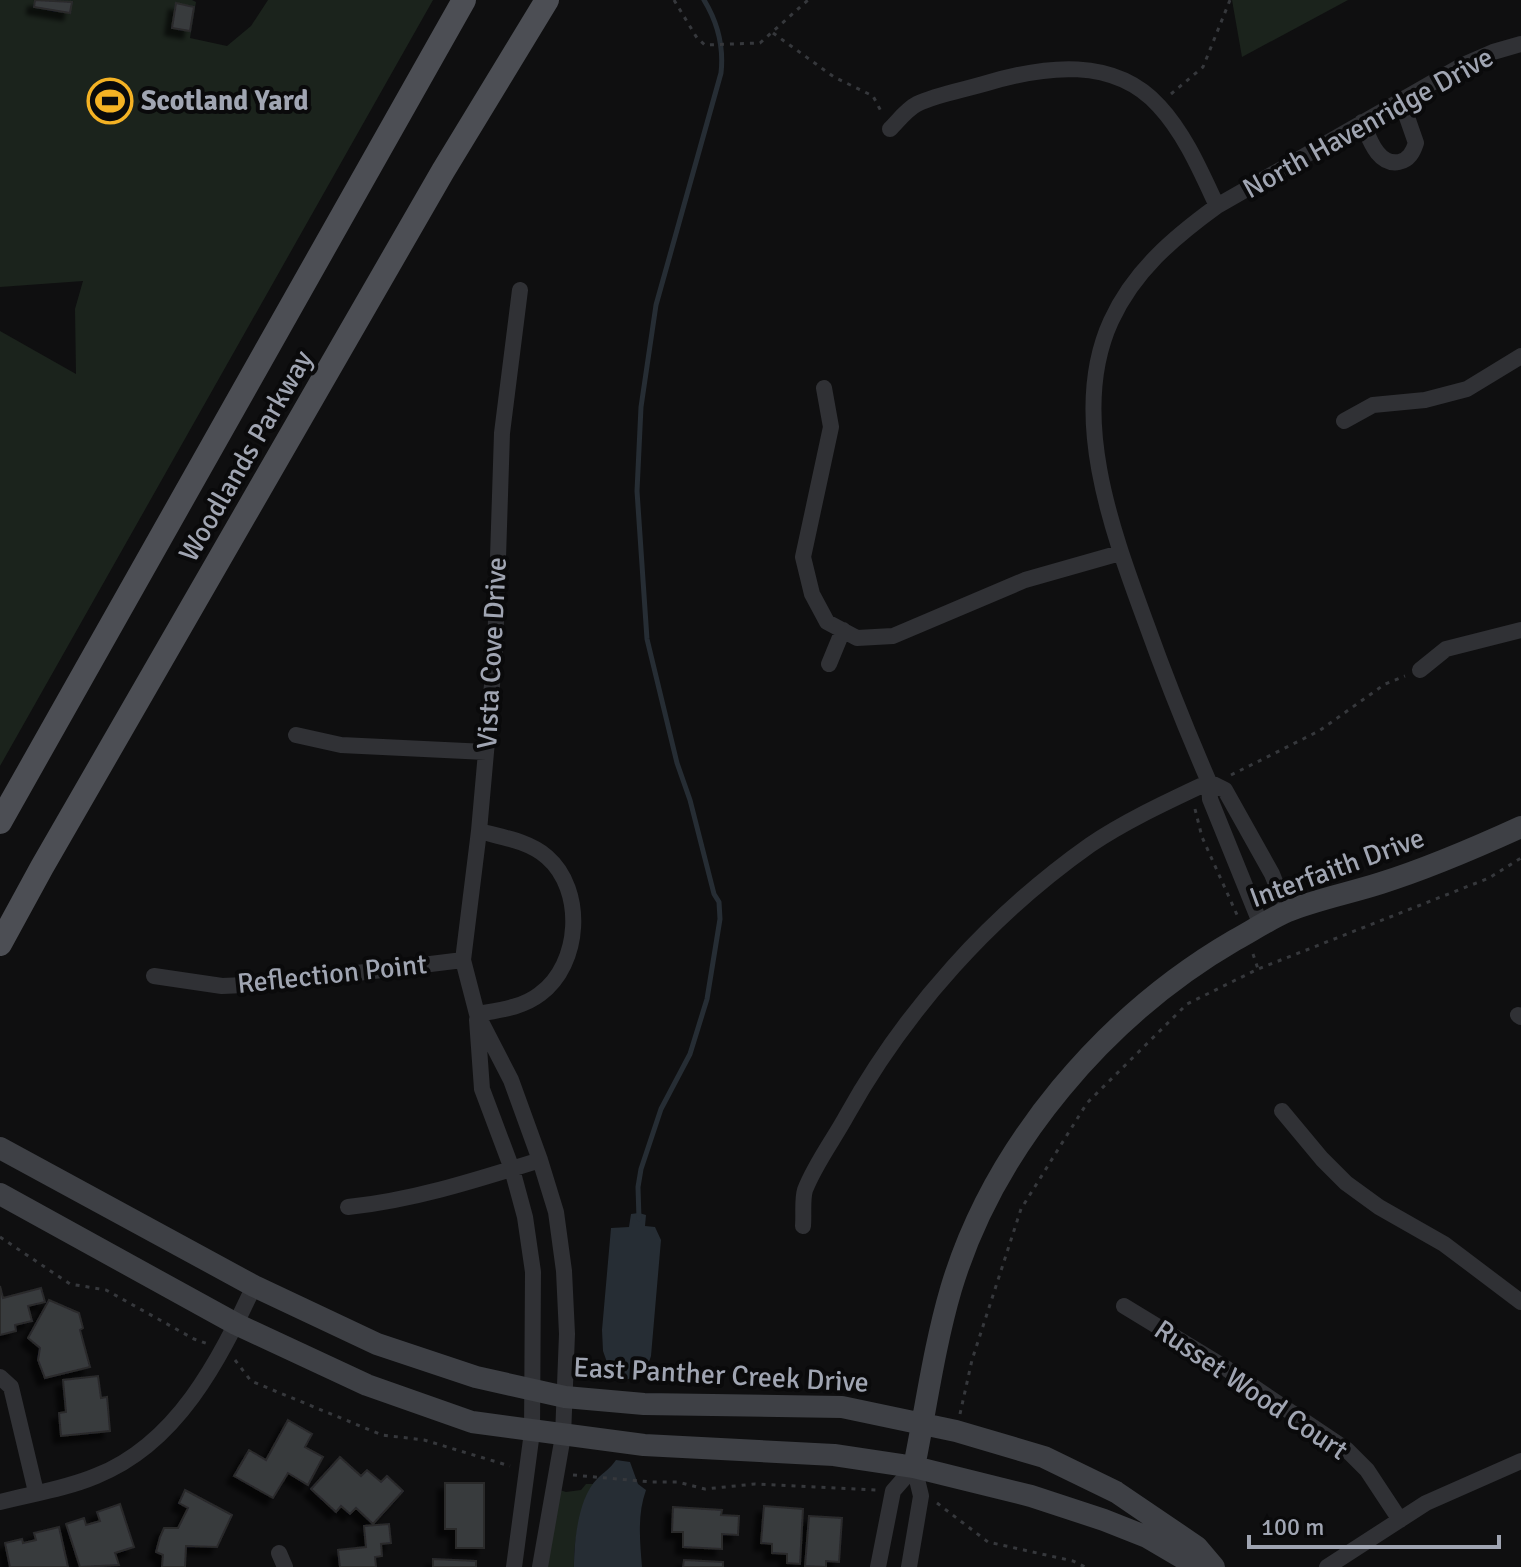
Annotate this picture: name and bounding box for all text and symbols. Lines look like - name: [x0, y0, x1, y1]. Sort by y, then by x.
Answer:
- street label: North Havenridge Drive: [1237, 40, 1499, 206]
- sports icon: Scotland Yard: [86, 77, 134, 125]
- place label: Scotland Yard: [141, 84, 309, 118]
- street label: Woodlands Parkway: [172, 344, 320, 568]
- street label: Vista Cove Drive: [470, 556, 514, 750]
- street label: Interfaith Drive: [1245, 821, 1429, 915]
- street label: Reflection Point: [235, 947, 429, 1001]
- street label: Russet Wood Court: [1148, 1313, 1354, 1467]
- street label: East Panther Creek Drive: [572, 1350, 870, 1400]
- scale bar: [1249, 1499, 1499, 1549]
- text: 100 m: [1261, 1512, 1324, 1542]

